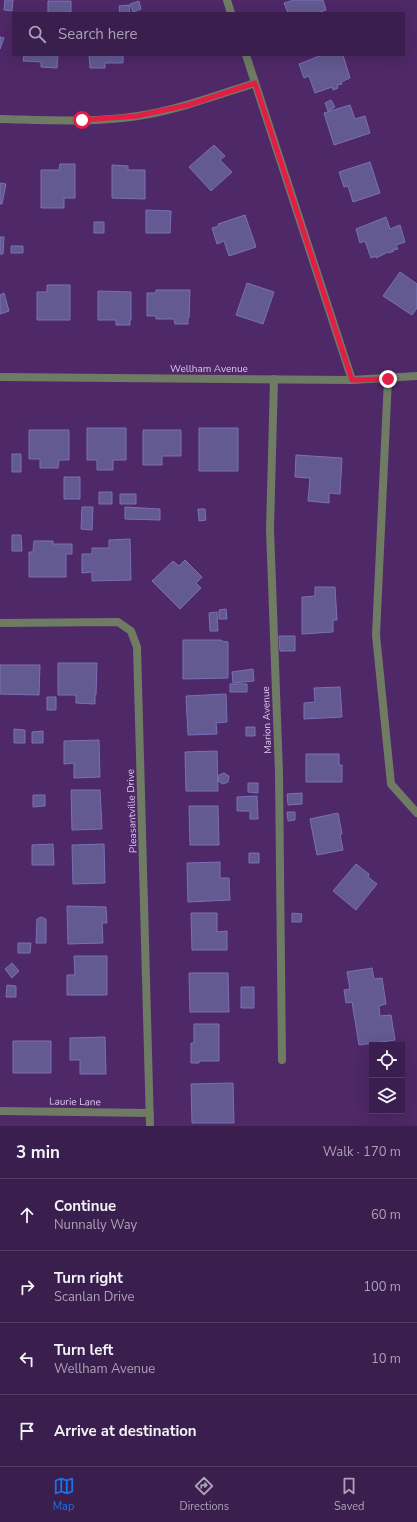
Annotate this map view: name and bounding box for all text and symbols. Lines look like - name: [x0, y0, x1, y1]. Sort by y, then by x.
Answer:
- search box: [12, 12, 405, 56]
- icon: search: [26, 23, 48, 45]
- text: Search here: [58, 24, 138, 44]
- route start: [73, 111, 91, 129]
- street label: Wellham Avenue: [170, 362, 248, 376]
- route end: [379, 370, 397, 388]
- street label: Marion Avenue: [259, 686, 275, 754]
- street label: Pleasantville Drive: [124, 769, 140, 853]
- map controls: [369, 1042, 405, 1114]
- button: locate: [369, 1042, 405, 1078]
- button: layers: [369, 1078, 405, 1114]
- street label: Laurie Lane: [49, 1095, 101, 1109]
- text: 3 min: [16, 1141, 60, 1164]
- text: Walk · 170 m: [323, 1143, 401, 1161]
- text: Continue: [54, 1196, 116, 1216]
- icon: ahead: [16, 1204, 38, 1226]
- text: 60 m: [371, 1206, 401, 1224]
- text: Nunnally Way: [54, 1216, 137, 1234]
- text: Turn right: [54, 1268, 123, 1288]
- icon: right: [16, 1276, 38, 1298]
- text: 100 m: [363, 1278, 401, 1296]
- text: Scanlan Drive: [54, 1288, 135, 1306]
- text: Turn left: [54, 1340, 113, 1360]
- icon: left: [16, 1348, 38, 1370]
- text: 10 m: [371, 1350, 401, 1368]
- text: Wellham Avenue: [54, 1360, 155, 1378]
- icon: arrive: [16, 1420, 38, 1442]
- text: Arrive at destination: [54, 1421, 197, 1441]
- tab: Map: [53, 1475, 75, 1514]
- tab: Directions: [180, 1475, 229, 1514]
- tab: Saved: [334, 1475, 364, 1514]

